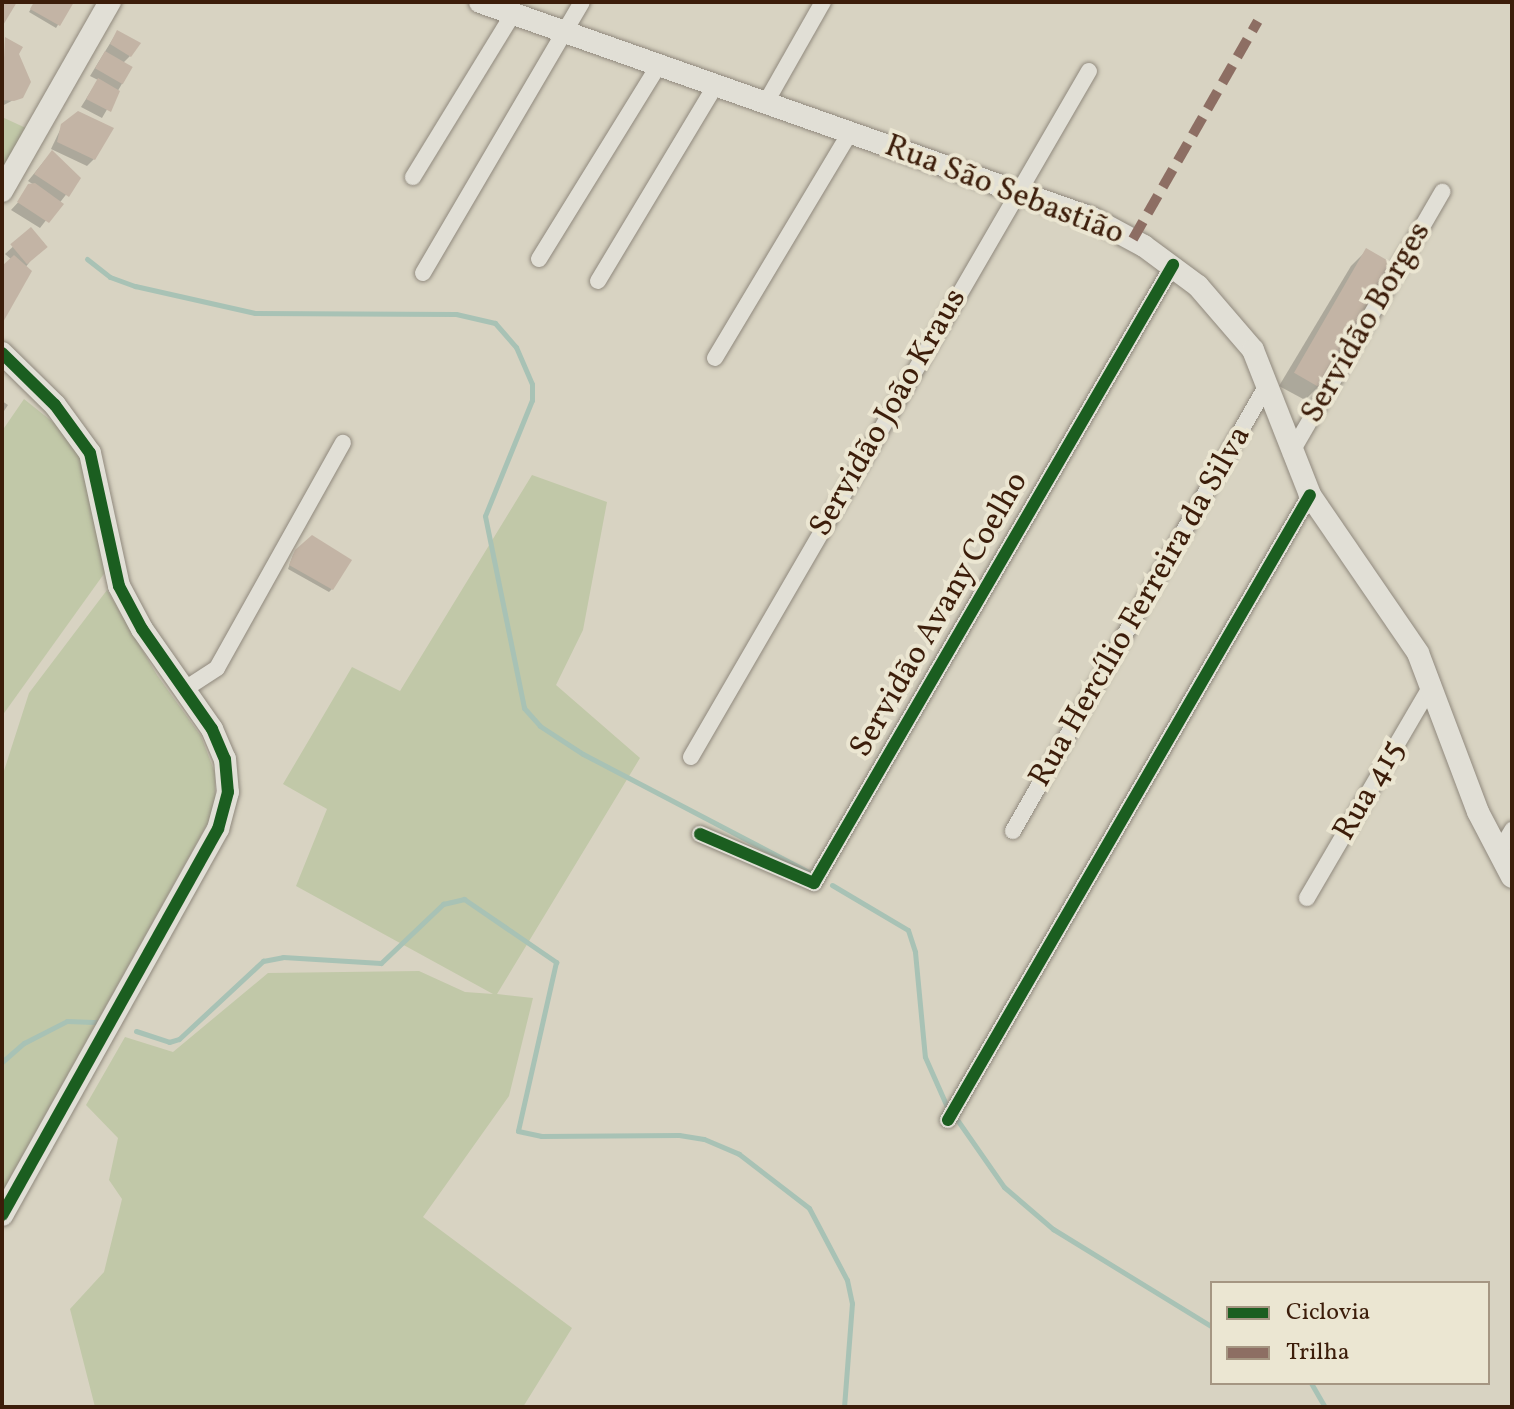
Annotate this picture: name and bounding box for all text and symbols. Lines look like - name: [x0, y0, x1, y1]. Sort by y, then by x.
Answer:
- street label: Rua São Sebastião: [879, 128, 1129, 254]
- street label: Servidão Borges: [1294, 216, 1440, 430]
- street label: Servidão João Kraus: [802, 282, 976, 544]
- street label: Rua Hercílio Ferreira da Silva: [1022, 420, 1260, 794]
- street label: Servidão Avany Coelho: [842, 465, 1038, 765]
- street label: Rua 415: [1326, 734, 1414, 848]
- legend: [1210, 1281, 1490, 1385]
- text: Ciclovia: [1286, 1296, 1371, 1330]
- text: Trilha: [1286, 1336, 1350, 1370]

